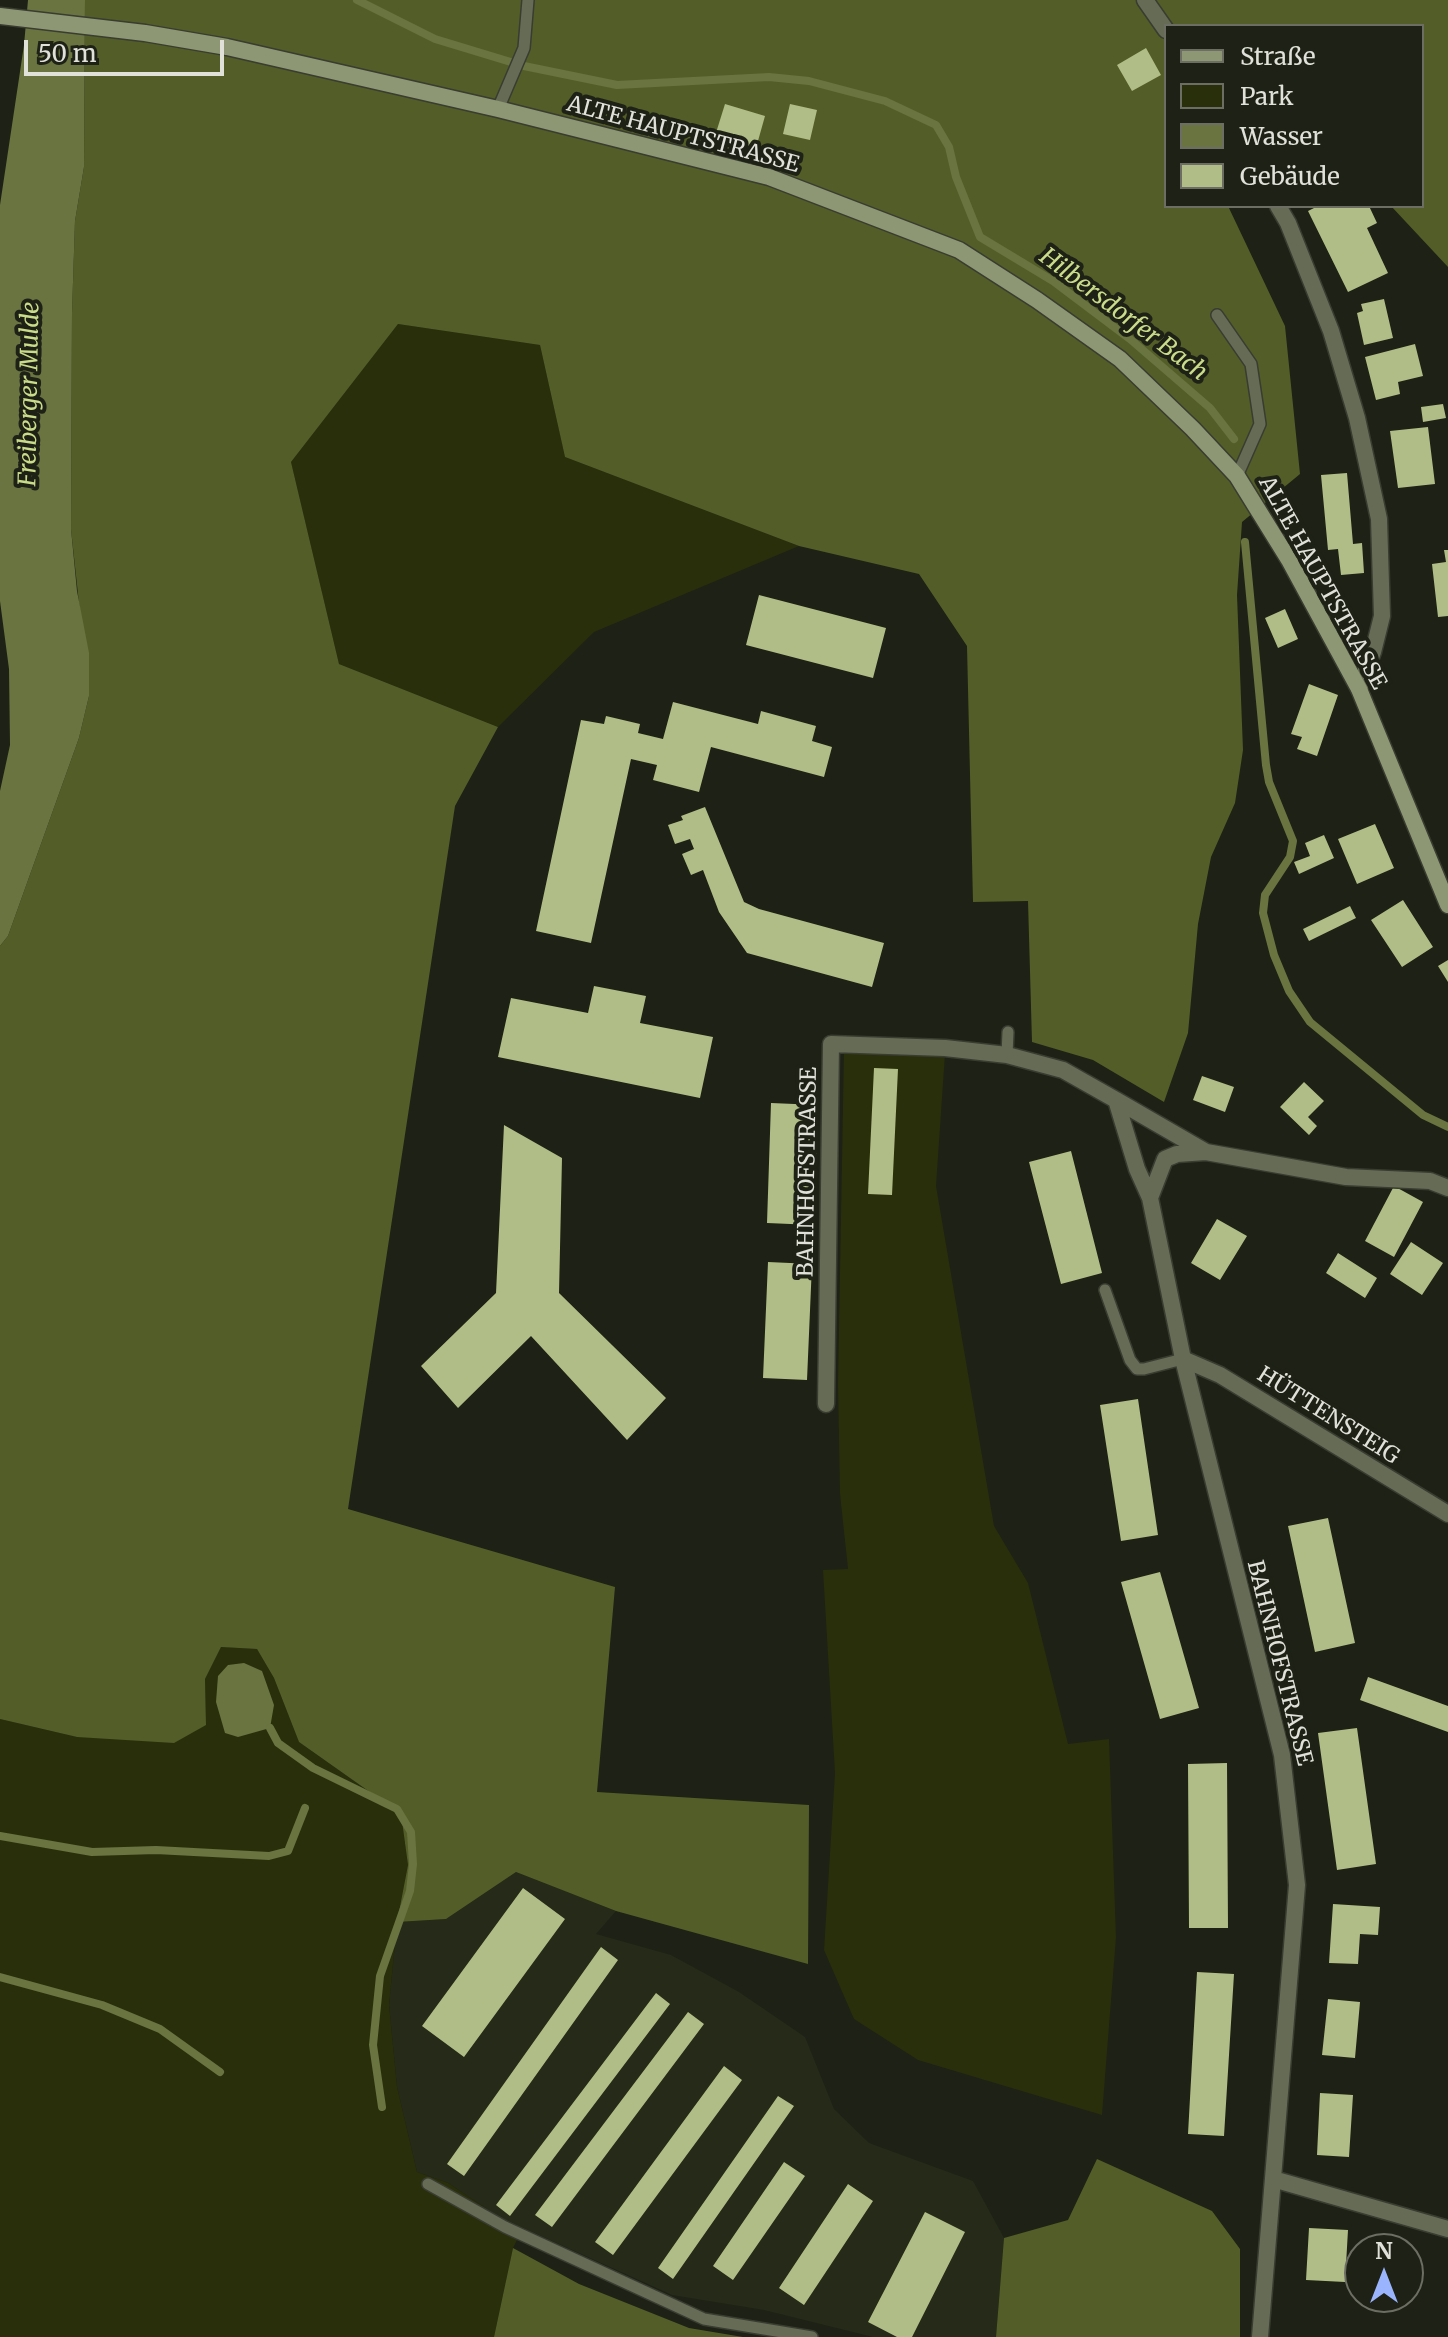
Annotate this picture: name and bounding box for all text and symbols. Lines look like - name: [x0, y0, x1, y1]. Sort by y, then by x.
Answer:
- scale bar: [28, 24, 228, 74]
- legend: [1164, 24, 1424, 208]
- text: 50 m: [38, 38, 97, 69]
- text: Straße: [1240, 41, 1315, 72]
- text: Park: [1240, 81, 1293, 112]
- street label: ALTE HAUPTSTRASSE: [564, 91, 802, 179]
- text: Wasser: [1240, 121, 1323, 152]
- text: Gebäude: [1240, 161, 1340, 192]
- water label: Hilbersdorfer Bach: [1033, 243, 1213, 387]
- water label: Freiberger Mulde: [14, 301, 46, 487]
- street label: ALTE HAUPTSTRASSE: [1252, 472, 1392, 694]
- street label: BAHNHOFSTRASSE: [793, 1067, 823, 1277]
- street label: HÜTTENSTEIG: [1252, 1362, 1404, 1470]
- street label: BAHNHOFSTRASSE: [1241, 1558, 1317, 1768]
- north arrow: [1344, 2233, 1424, 2313]
- text: N: [1375, 2237, 1393, 2265]

